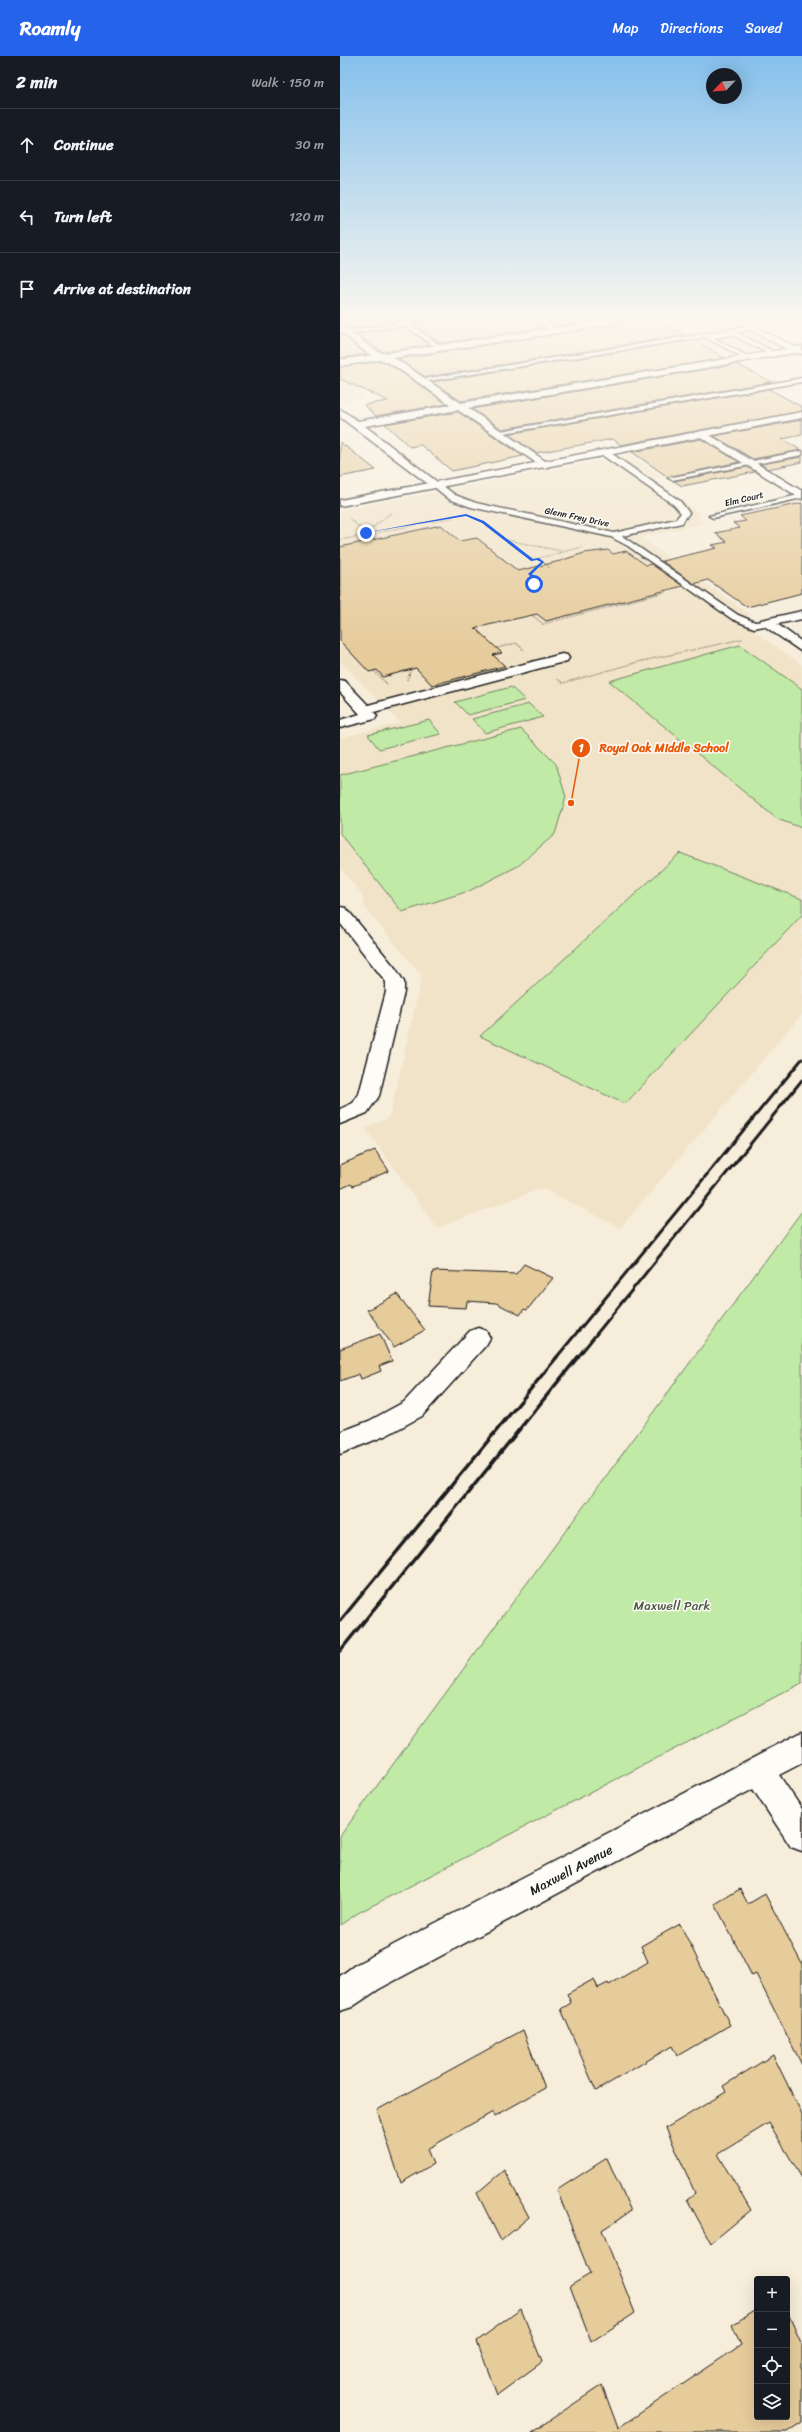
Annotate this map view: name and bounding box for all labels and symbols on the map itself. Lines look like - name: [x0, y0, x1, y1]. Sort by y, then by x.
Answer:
- north arrow: [706, 68, 742, 104]
- street label: Elm Court: [723, 487, 765, 511]
- street label: Glenn Frey Drive: [543, 502, 611, 532]
- route end: [357, 524, 375, 542]
- route start: [525, 575, 543, 593]
- callout: Royal Oak Middle School: [571, 736, 736, 760]
- text: 1: [578, 737, 584, 759]
- text: Royal Oak Middle School: [598, 737, 729, 759]
- park label: Maxwell Park: [634, 1594, 711, 1617]
- street label: Maxwell Avenue: [525, 1838, 617, 1902]

